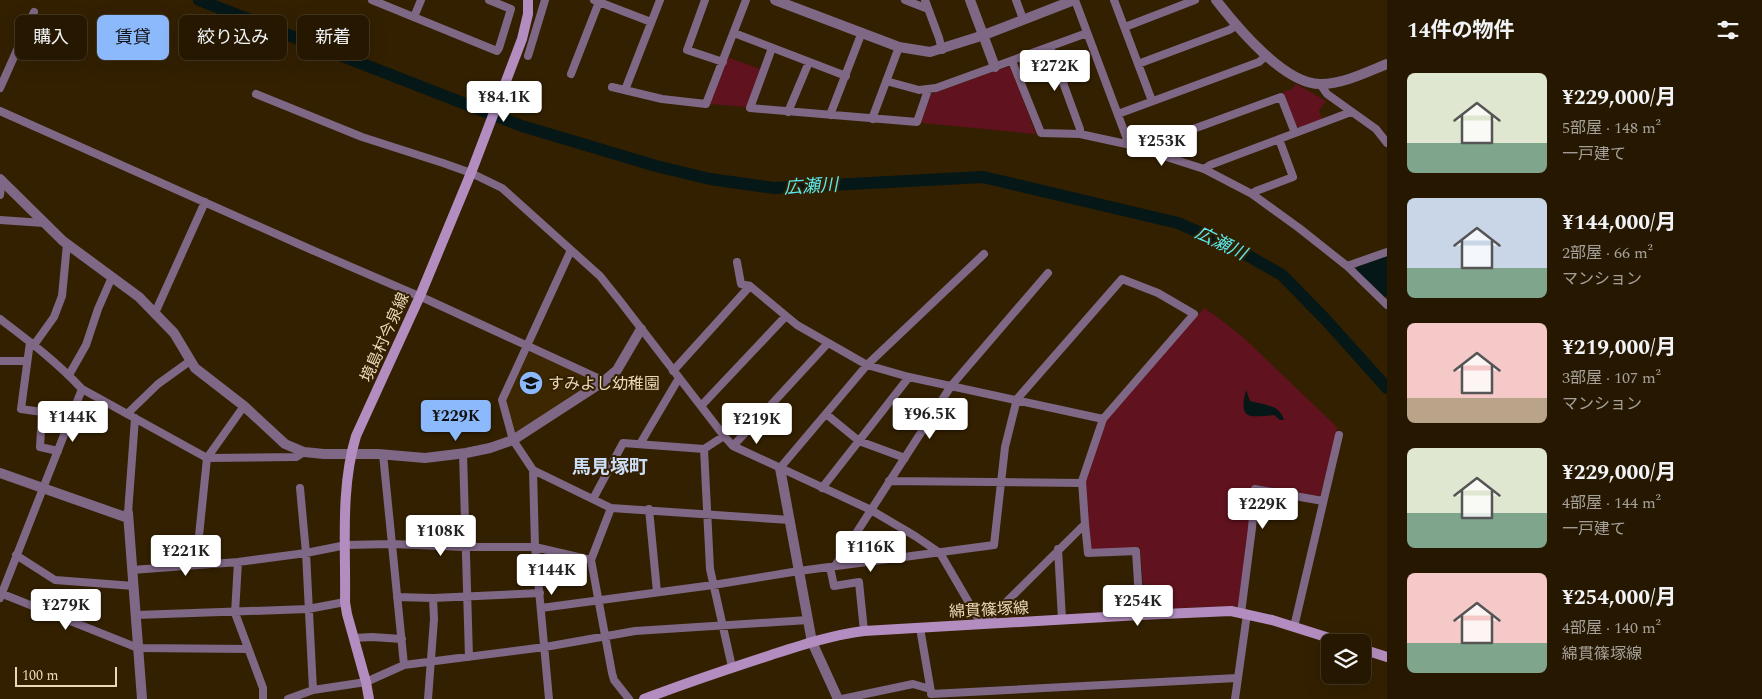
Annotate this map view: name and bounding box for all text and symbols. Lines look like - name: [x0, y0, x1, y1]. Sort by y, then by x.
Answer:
- chip: 購入: [15, 15, 87, 60]
- chip: 賃貸: [97, 15, 169, 60]
- chip: 絞り込み: [179, 15, 287, 60]
- chip: 新着: [297, 15, 369, 60]
- text: 14件の物件: [1407, 15, 1515, 47]
- icon: filters: [1714, 16, 1742, 44]
- pin: ¥272K: [1020, 49, 1090, 92]
- text: ¥272K: [1031, 54, 1079, 78]
- pin: ¥84.1K: [463, 80, 545, 123]
- text: ¥229,000/月: [1562, 82, 1676, 114]
- text: ¥84.1K: [478, 85, 530, 109]
- icon: home: [1447, 93, 1507, 153]
- text: 5部屋 · 148 m²: [1562, 116, 1661, 140]
- pin: ¥253K: [1127, 124, 1197, 167]
- text: ¥253K: [1138, 129, 1186, 153]
- text: 一戸建て: [1562, 142, 1626, 166]
- water label: 広瀬川: [783, 172, 841, 201]
- text: ¥144,000/月: [1562, 207, 1676, 239]
- icon: home: [1447, 218, 1507, 278]
- water label: 広瀬川: [1191, 219, 1253, 268]
- text: 2部屋 · 66 m²: [1562, 241, 1653, 265]
- text: マンション: [1562, 267, 1642, 291]
- street label: 境島村今泉線: [354, 289, 415, 386]
- text: ¥219,000/月: [1562, 332, 1676, 364]
- icon: home: [1447, 343, 1507, 403]
- text: 3部屋 · 107 m²: [1562, 366, 1661, 390]
- school or university icon: すみよし幼稚園: [518, 370, 544, 396]
- place label: すみよし幼稚園: [548, 372, 660, 396]
- text: マンション: [1562, 392, 1642, 416]
- pin: ¥96.5K: [889, 398, 971, 440]
- pin: ¥144K: [38, 400, 108, 443]
- pin: ¥229K: [421, 400, 491, 442]
- pin: ¥219K: [722, 402, 792, 445]
- text: ¥96.5K: [904, 402, 956, 426]
- text: ¥229K: [432, 404, 480, 428]
- text: ¥144K: [49, 405, 97, 429]
- text: ¥219K: [733, 407, 781, 431]
- district label: 馬見塚町: [572, 453, 648, 482]
- text: ¥229,000/月: [1562, 457, 1676, 489]
- icon: home: [1447, 468, 1507, 528]
- pin: ¥229K: [1228, 488, 1298, 530]
- text: 4部屋 · 144 m²: [1562, 491, 1661, 515]
- text: ¥229K: [1239, 492, 1287, 516]
- pin: ¥108K: [406, 514, 476, 557]
- text: 一戸建て: [1562, 517, 1626, 541]
- text: ¥108K: [417, 519, 465, 543]
- pin: ¥116K: [836, 530, 906, 573]
- pin: ¥221K: [151, 534, 221, 577]
- text: ¥116K: [847, 535, 895, 559]
- text: ¥221K: [162, 539, 210, 563]
- pin: ¥144K: [517, 554, 587, 596]
- text: ¥144K: [528, 558, 576, 582]
- text: ¥254,000/月: [1562, 582, 1676, 614]
- pin: ¥254K: [1103, 584, 1173, 627]
- pin: ¥279K: [31, 588, 101, 631]
- text: ¥254K: [1114, 589, 1162, 613]
- text: ¥279K: [42, 593, 90, 617]
- icon: home: [1447, 593, 1507, 653]
- street label: 綿貫篠塚線: [948, 596, 1030, 624]
- text: 4部屋 · 140 m²: [1562, 616, 1661, 640]
- map controls: [1321, 634, 1371, 684]
- button: layers: [1321, 634, 1371, 684]
- text: 綿貫篠塚線: [1562, 642, 1642, 666]
- scale bar: [15, 664, 118, 687]
- text: 100 m: [22, 665, 59, 686]

